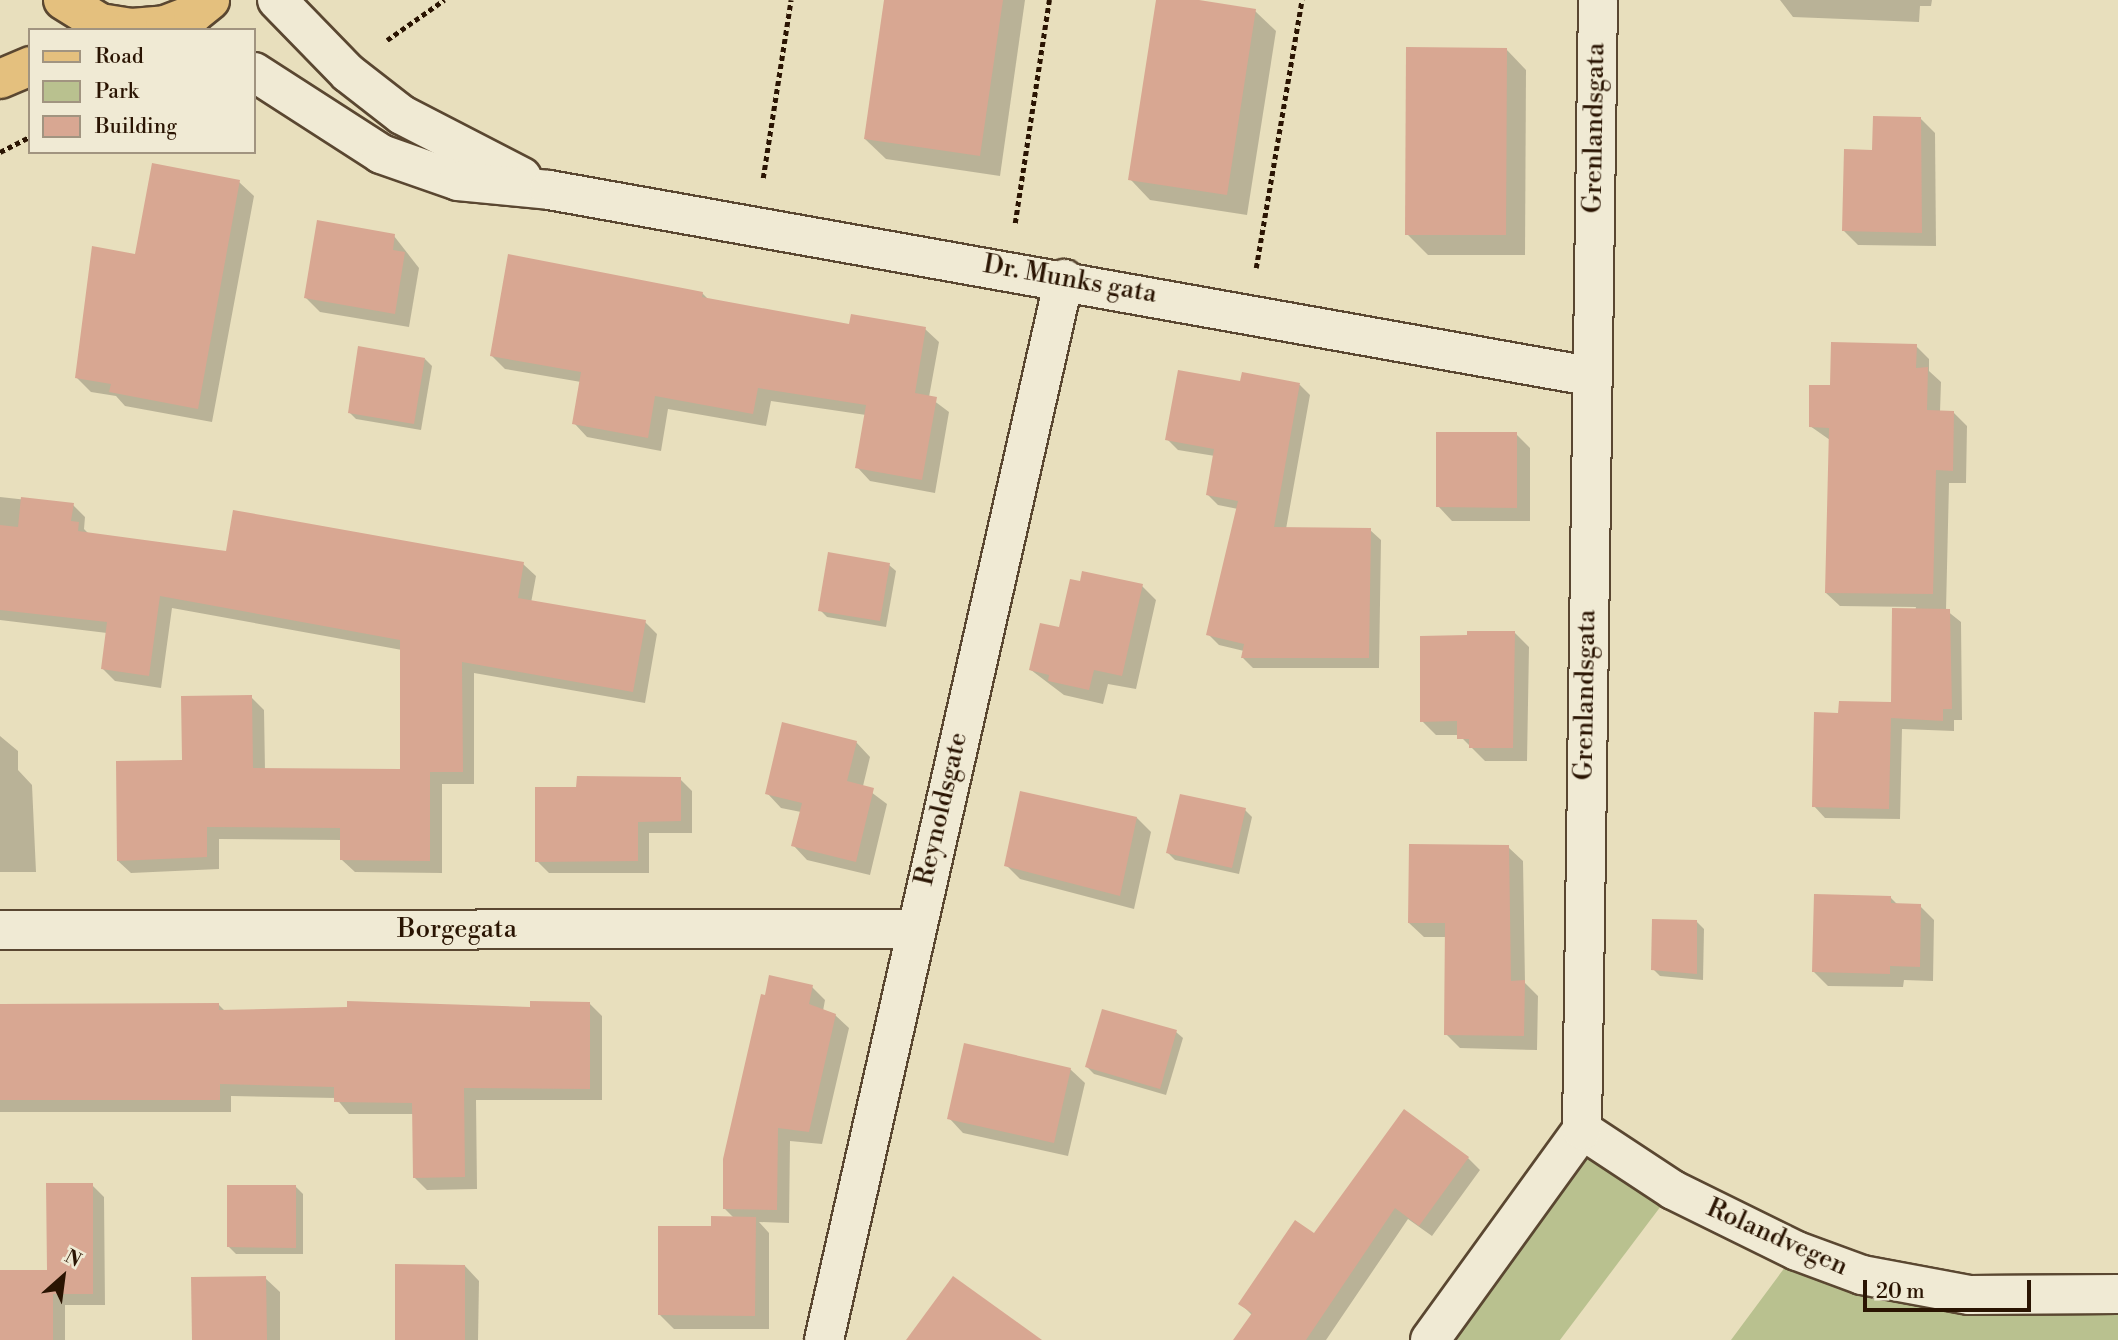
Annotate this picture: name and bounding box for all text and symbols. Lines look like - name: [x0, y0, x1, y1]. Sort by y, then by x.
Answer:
- legend: [28, 28, 256, 154]
- street label: Grenlandsgata: [1578, 42, 1612, 214]
- text: Road: [95, 44, 144, 70]
- text: Park: [95, 79, 139, 105]
- text: Building: [95, 114, 177, 140]
- street label: Dr. Munks gata: [981, 249, 1159, 311]
- street label: Grenlandsgata: [1569, 609, 1603, 781]
- street label: Reynoldsgate: [909, 729, 975, 889]
- street label: Borgegata: [397, 914, 517, 946]
- street label: Rolandvegen: [1702, 1193, 1852, 1283]
- north arrow: [28, 1242, 98, 1312]
- text: N: [61, 1244, 85, 1273]
- scale bar: [1866, 1266, 2034, 1310]
- text: 20 m: [1876, 1279, 1925, 1305]

